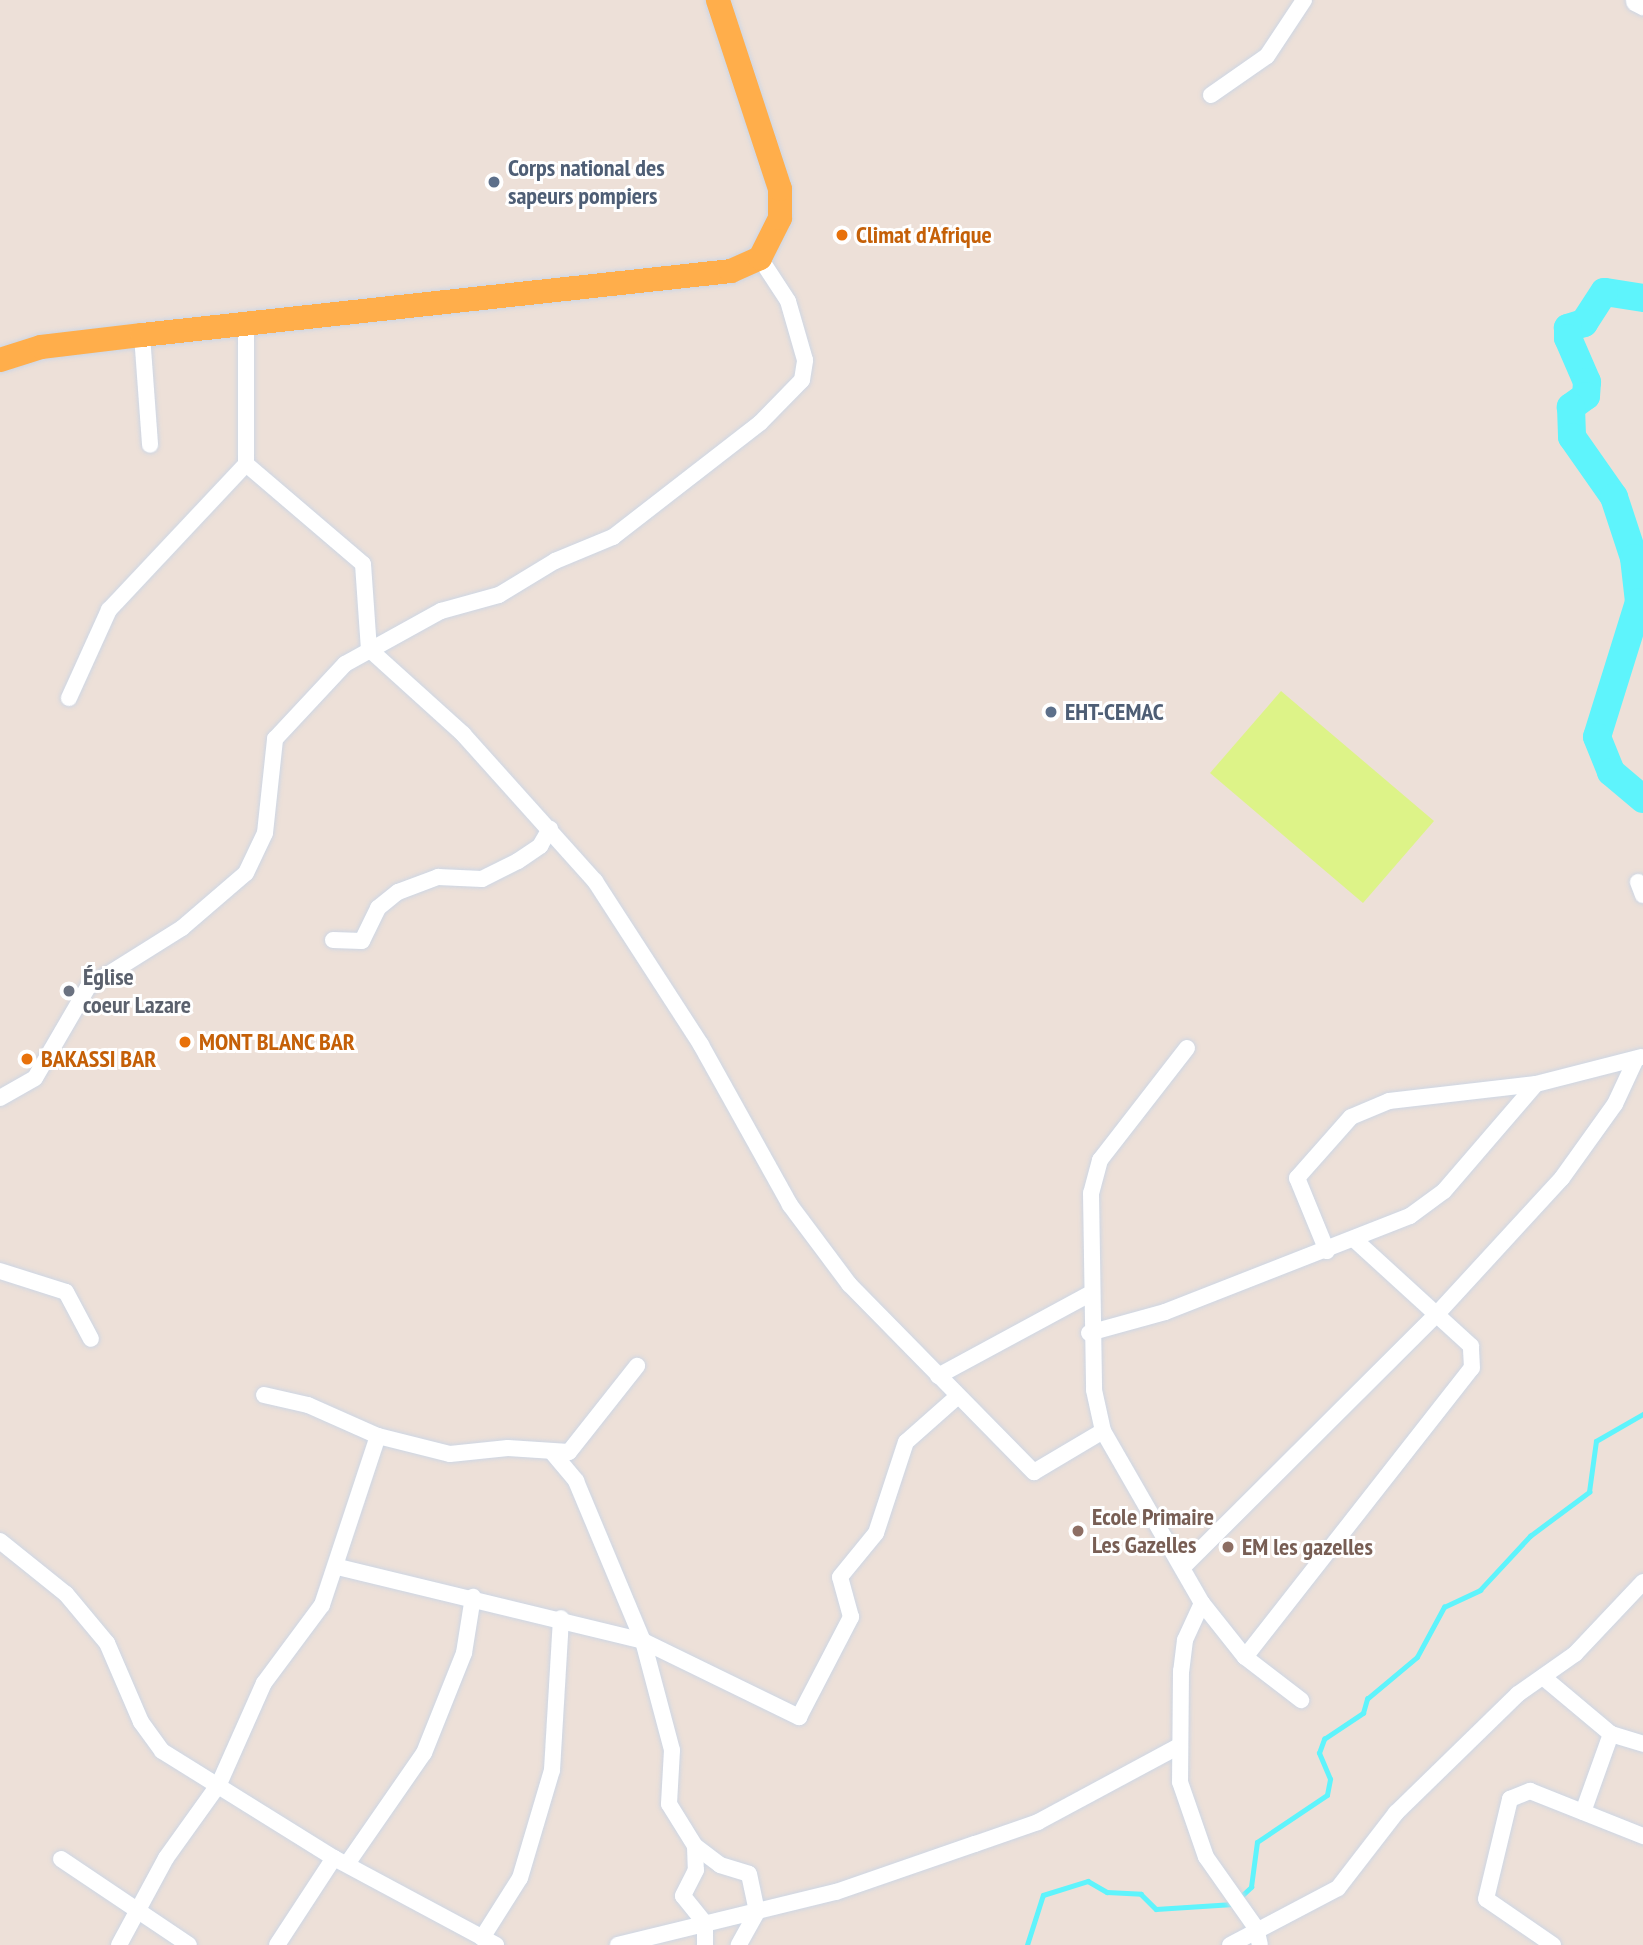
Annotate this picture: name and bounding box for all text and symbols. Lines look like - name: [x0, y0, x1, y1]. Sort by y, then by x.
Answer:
- place label: Corps national des sapeurs pompiers: [508, 154, 665, 210]
- marker: Corps national des sapeurs pompiers: [486, 174, 502, 190]
- place label: Climat d'Afrique: [856, 221, 992, 249]
- marker: Climat d'Afrique: [834, 227, 850, 243]
- place label: EHT-CEMAC: [1065, 698, 1164, 726]
- marker: EHT-CEMAC: [1043, 704, 1059, 720]
- place label: Église coeur Lazare: [83, 963, 191, 1019]
- marker: Église coeur Lazare: [61, 983, 77, 999]
- place label: MONT BLANC BAR: [199, 1028, 356, 1056]
- marker: MONT BLANC BAR: [177, 1034, 193, 1050]
- place label: BAKASSI BAR: [41, 1045, 156, 1073]
- marker: BAKASSI BAR: [19, 1051, 35, 1067]
- place label: Ecole Primaire Les Gazelles: [1092, 1503, 1214, 1559]
- marker: Ecole Primaire Les Gazelles: [1070, 1523, 1086, 1539]
- place label: EM les gazelles: [1242, 1533, 1373, 1561]
- marker: EM les gazelles: [1220, 1539, 1236, 1555]

